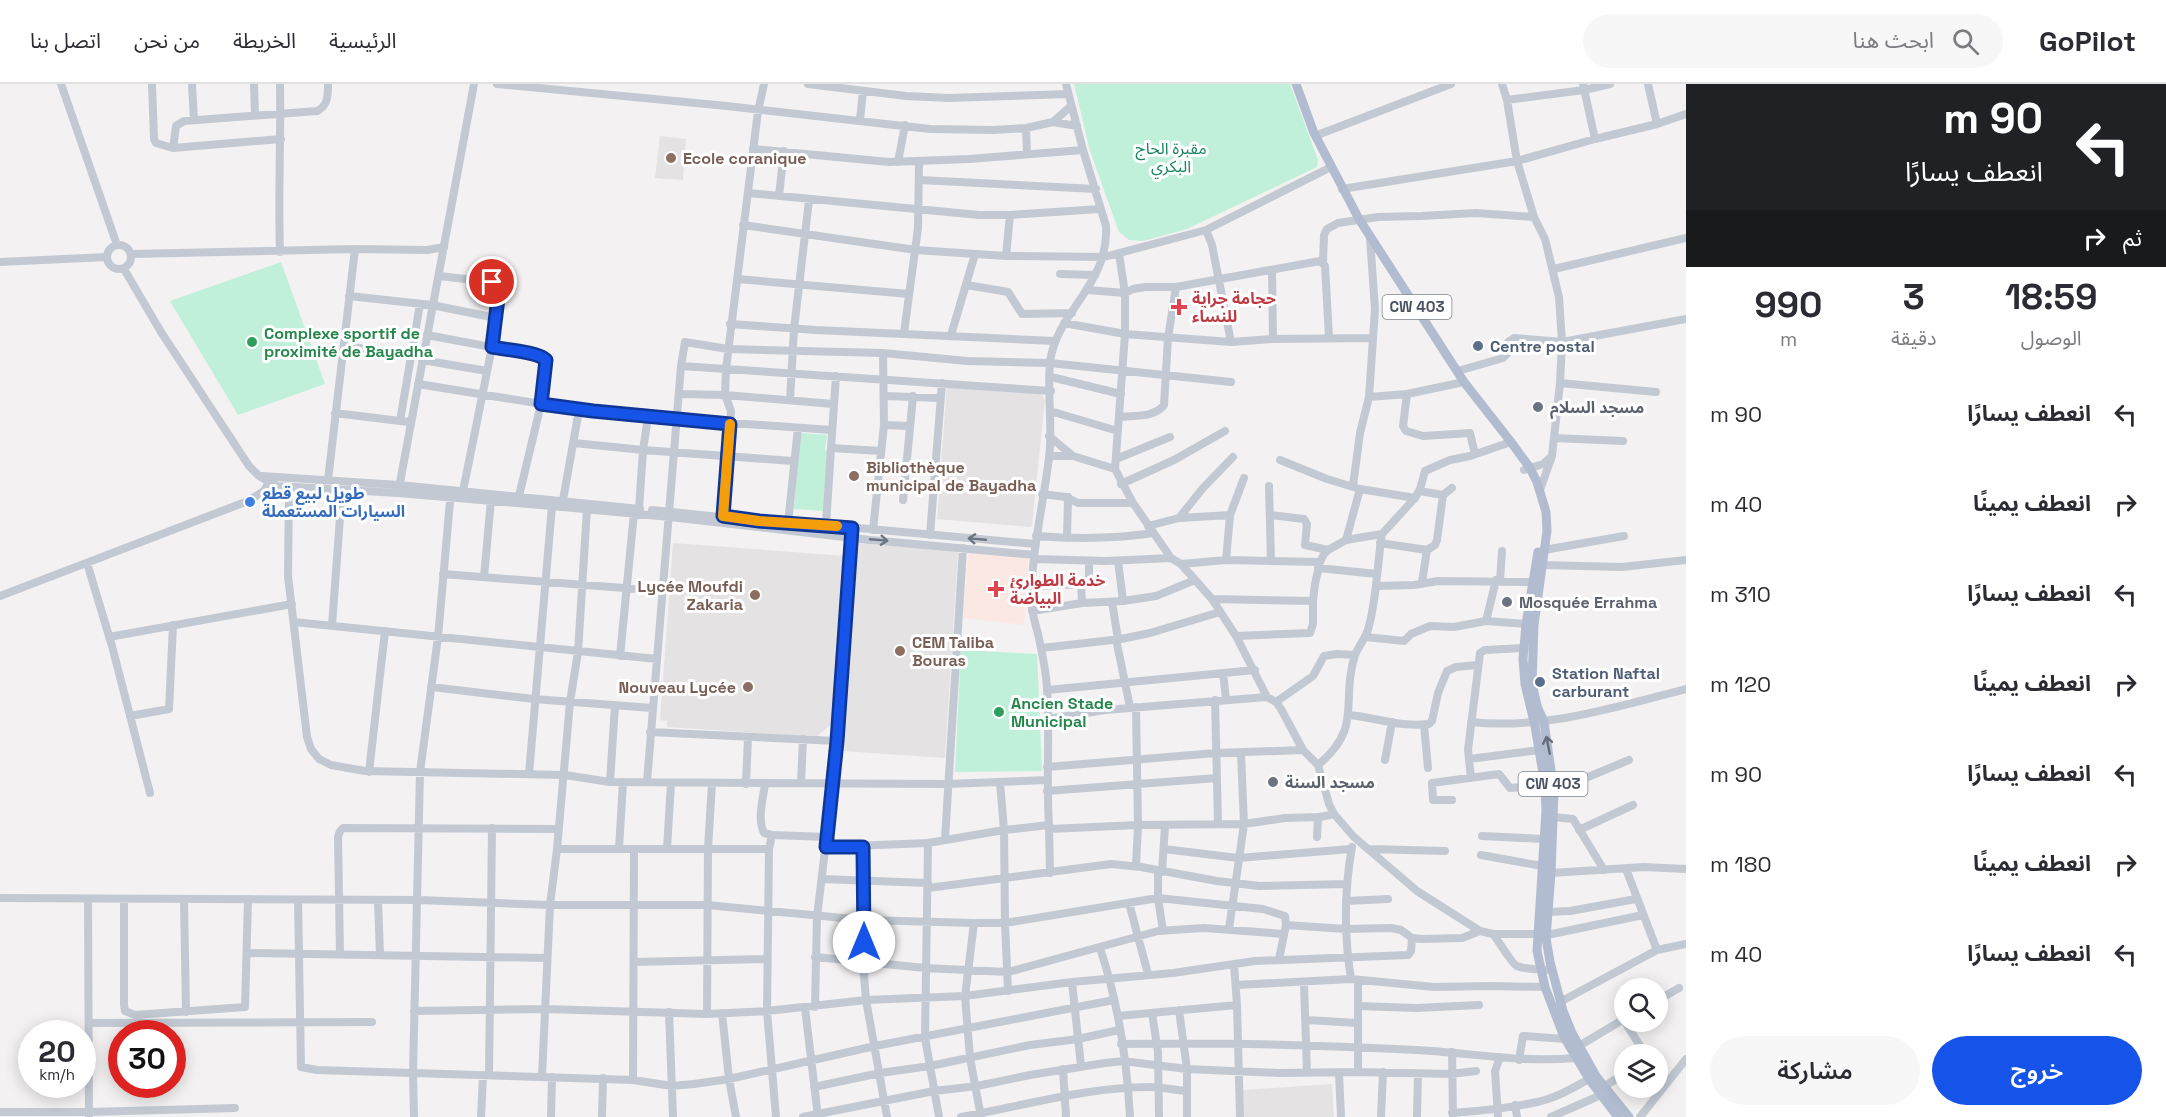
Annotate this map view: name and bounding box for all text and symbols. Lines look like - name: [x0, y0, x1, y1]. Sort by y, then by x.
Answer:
- search box: [1583, 14, 2003, 68]
- text: GoPilot: [2039, 23, 2136, 59]
- icon: search: [1949, 25, 1982, 58]
- text: ابحث هنا: [1853, 26, 1934, 54]
- text: اتصل بنا: [30, 27, 101, 54]
- text: من نحن: [134, 27, 200, 54]
- text: الخريطة: [233, 27, 296, 54]
- text: الرئيسية: [329, 27, 396, 54]
- text: 90 m: [1943, 92, 2043, 145]
- icon: left: [2064, 108, 2142, 186]
- park label: مقبرة الحاج البكري: [1135, 138, 1207, 179]
- place label: Ecole coranique: [683, 148, 807, 169]
- marker: Ecole coranique: [664, 151, 678, 165]
- text: انعطف يسارًا: [1905, 154, 2043, 189]
- icon: right: [2078, 222, 2111, 255]
- text: ثم: [2123, 224, 2142, 252]
- pin: [466, 256, 517, 307]
- icon: arrive: [475, 265, 508, 298]
- text: 3: [1903, 274, 1925, 320]
- text: 18:59: [2005, 274, 2097, 320]
- text: 990: [1755, 282, 1822, 328]
- place label: حجامة جراية للنساء: [1192, 288, 1276, 327]
- road number: CW 403: [1382, 295, 1452, 319]
- marker: حجامة جراية للنساء: [1170, 298, 1188, 316]
- place label: Complexe sportif de proximité de Bayadha: [264, 323, 433, 362]
- text: دقيقة: [1891, 325, 1936, 351]
- text: الوصول: [2021, 325, 2082, 351]
- text: m: [1780, 326, 1797, 352]
- marker: Complexe sportif de proximité de Bayadha: [245, 335, 259, 349]
- place label: Centre postal: [1490, 336, 1595, 357]
- marker: Centre postal: [1471, 339, 1485, 353]
- place label: مسجد السلام: [1550, 397, 1644, 419]
- icon: left: [2109, 398, 2142, 431]
- text: انعطف يسارًا: [1967, 399, 2091, 427]
- marker: مسجد السلام: [1531, 400, 1545, 414]
- text: 90 m: [1710, 400, 1762, 428]
- place label: Bibliothèque municipal de Bayadha: [866, 457, 1036, 496]
- marker: Bibliothèque municipal de Bayadha: [847, 469, 861, 483]
- place label: طويل لبيع قطع السيارات المستعملة: [262, 483, 405, 522]
- icon: right: [2109, 488, 2142, 521]
- text: انعطف يمينًا: [1973, 489, 2091, 517]
- text: 40 m: [1710, 490, 1762, 518]
- marker: طويل لبيع قطع السيارات المستعملة: [243, 495, 257, 509]
- one-way arrow: [968, 533, 988, 544]
- one-way arrow: [869, 535, 889, 546]
- place label: خدمة الطوارئ البياضة: [1010, 570, 1105, 609]
- place label: Lycée Moufdi Zakaria: [638, 576, 743, 615]
- icon: left: [2109, 578, 2142, 611]
- text: انعطف يسارًا: [1967, 579, 2091, 607]
- marker: خدمة الطوارئ البياضة: [987, 580, 1005, 598]
- text: 310 m: [1710, 580, 1771, 608]
- marker: Lycée Moufdi Zakaria: [748, 588, 762, 602]
- place label: Mosquée Errahma: [1519, 592, 1657, 613]
- marker: Mosquée Errahma: [1500, 595, 1514, 609]
- place label: CEM Taliba Bouras: [912, 632, 994, 671]
- marker: CEM Taliba Bouras: [893, 644, 907, 658]
- place label: Station Naftal carburant: [1552, 663, 1660, 702]
- icon: right: [2109, 668, 2142, 701]
- text: انعطف يمينًا: [1973, 669, 2091, 697]
- text: 120 m: [1710, 670, 1771, 698]
- marker: Station Naftal carburant: [1533, 675, 1547, 689]
- place label: Nouveau Lycée: [619, 677, 736, 698]
- marker: Nouveau Lycée: [741, 680, 755, 694]
- place label: Ancien Stade Municipal: [1011, 693, 1113, 732]
- marker: Ancien Stade Municipal: [992, 705, 1006, 719]
- one-way arrow: [1542, 736, 1553, 755]
- icon: left: [2109, 758, 2142, 791]
- text: انعطف يسارًا: [1967, 759, 2091, 787]
- text: 90 m: [1710, 760, 1762, 788]
- place label: مسجد السنة: [1285, 772, 1375, 793]
- road number: CW 403: [1518, 772, 1588, 796]
- marker: مسجد السنة: [1266, 775, 1280, 789]
- icon: right: [2109, 848, 2142, 881]
- text: انعطف يمينًا: [1973, 849, 2091, 877]
- text: 180 m: [1710, 850, 1772, 878]
- position arrow: [832, 910, 896, 974]
- icon: left: [2109, 938, 2142, 971]
- text: انعطف يسارًا: [1967, 939, 2091, 967]
- text: 40 m: [1710, 940, 1762, 968]
- map controls: [1614, 978, 1668, 1098]
- button: search: [1614, 978, 1668, 1032]
- speed limit sign: 30: [108, 1020, 186, 1098]
- text: 20: [38, 1032, 76, 1071]
- button: مشاركة: [1710, 1036, 1920, 1105]
- button: خروج: [1932, 1036, 2142, 1105]
- button: layers: [1614, 1044, 1668, 1098]
- text: km/h: [39, 1065, 75, 1084]

